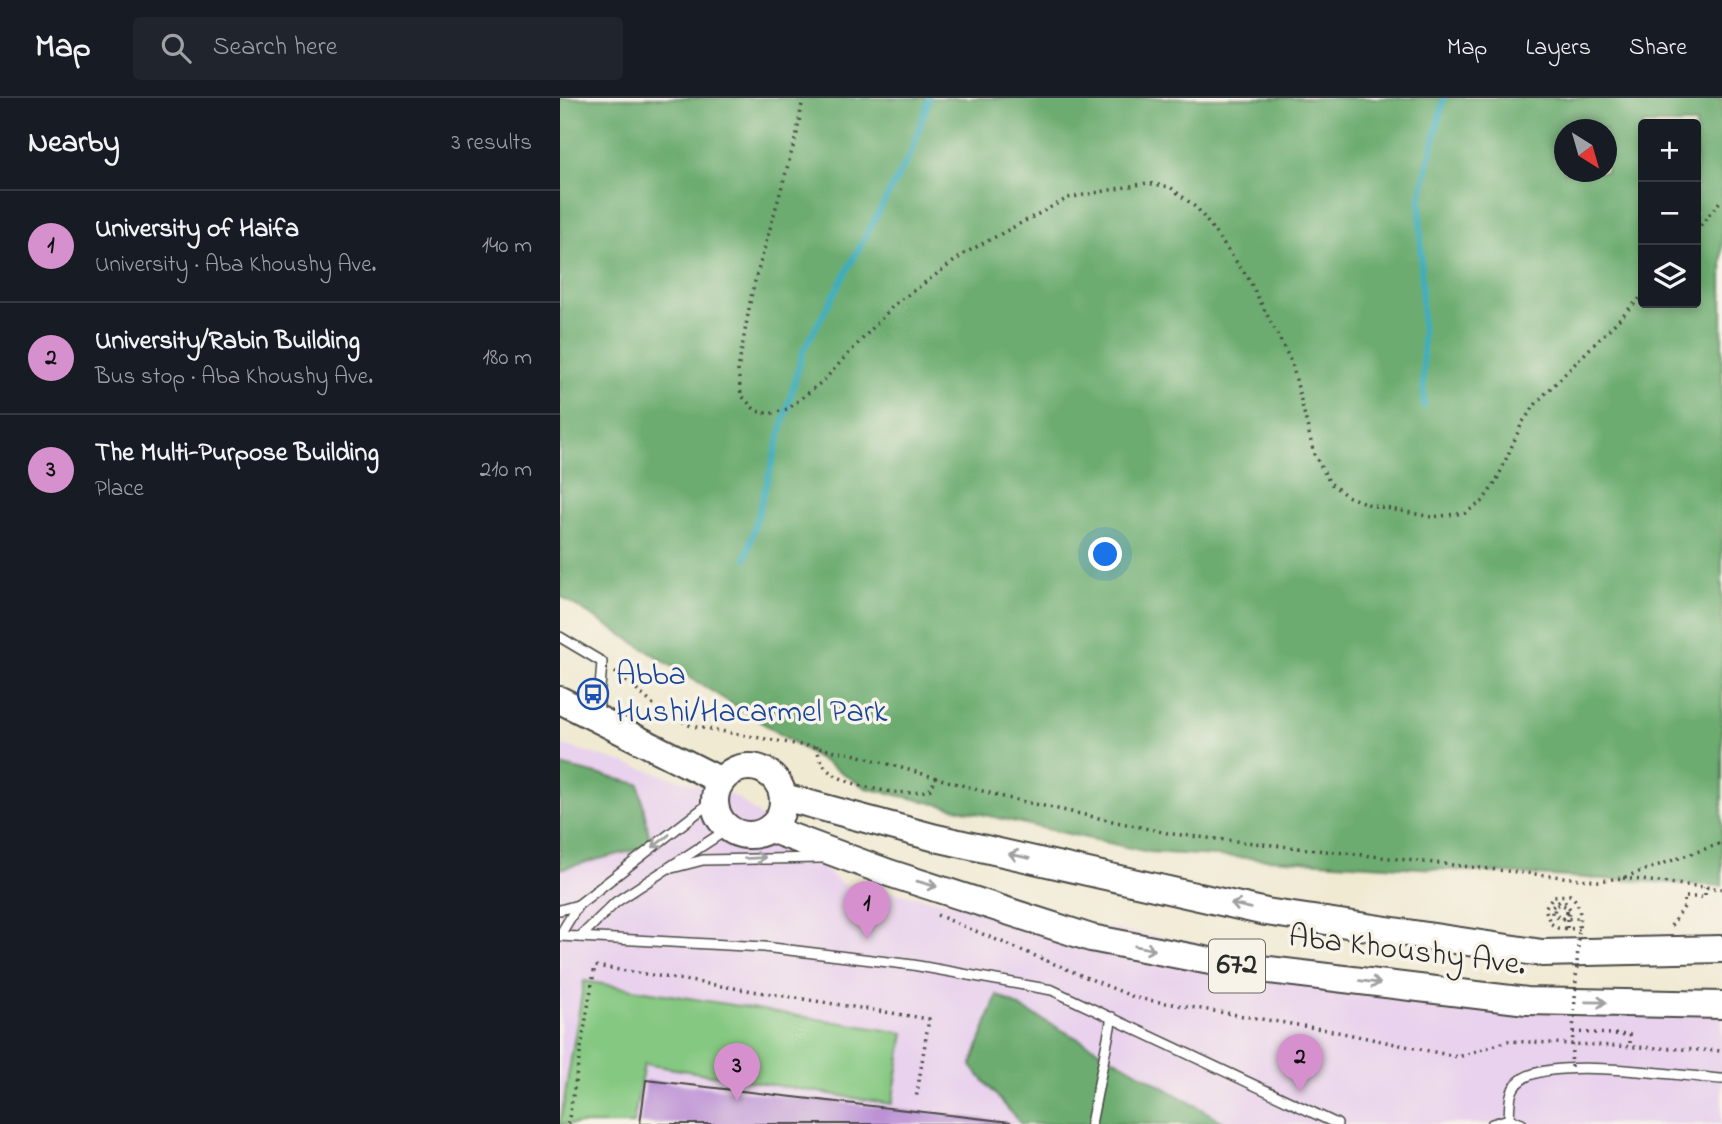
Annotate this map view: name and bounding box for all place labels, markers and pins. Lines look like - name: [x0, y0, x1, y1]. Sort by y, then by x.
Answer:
- place label: Abba Hushi/Hacarmel Park: [616, 653, 889, 737]
- bus stop icon: Abba Hushi/Hacarmel Park: [576, 677, 610, 711]
- pin: 1: [844, 881, 890, 939]
- pin: 2: [1277, 1034, 1323, 1092]
- pin: 3: [714, 1043, 760, 1101]

